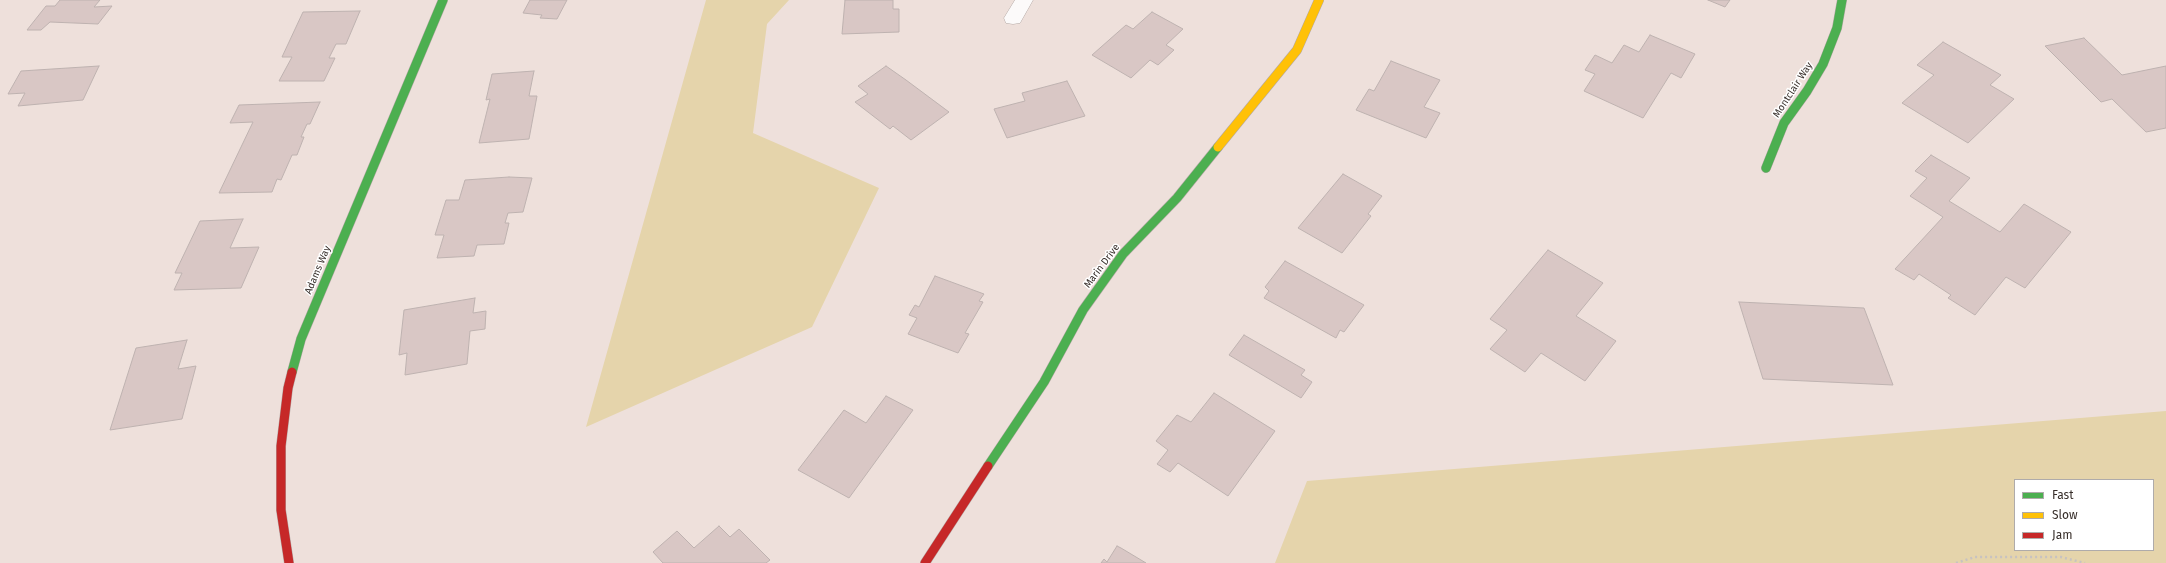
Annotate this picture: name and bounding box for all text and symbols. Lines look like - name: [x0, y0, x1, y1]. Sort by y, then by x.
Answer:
- street label: Montclair Way: [1771, 60, 1815, 120]
- street label: Marin Drive: [1082, 242, 1122, 290]
- street label: Adams Way: [302, 244, 334, 296]
- legend: [2014, 479, 2154, 551]
- text: Fast: [2052, 488, 2074, 502]
- text: Slow: [2052, 508, 2078, 522]
- text: Jam: [2052, 528, 2072, 542]

